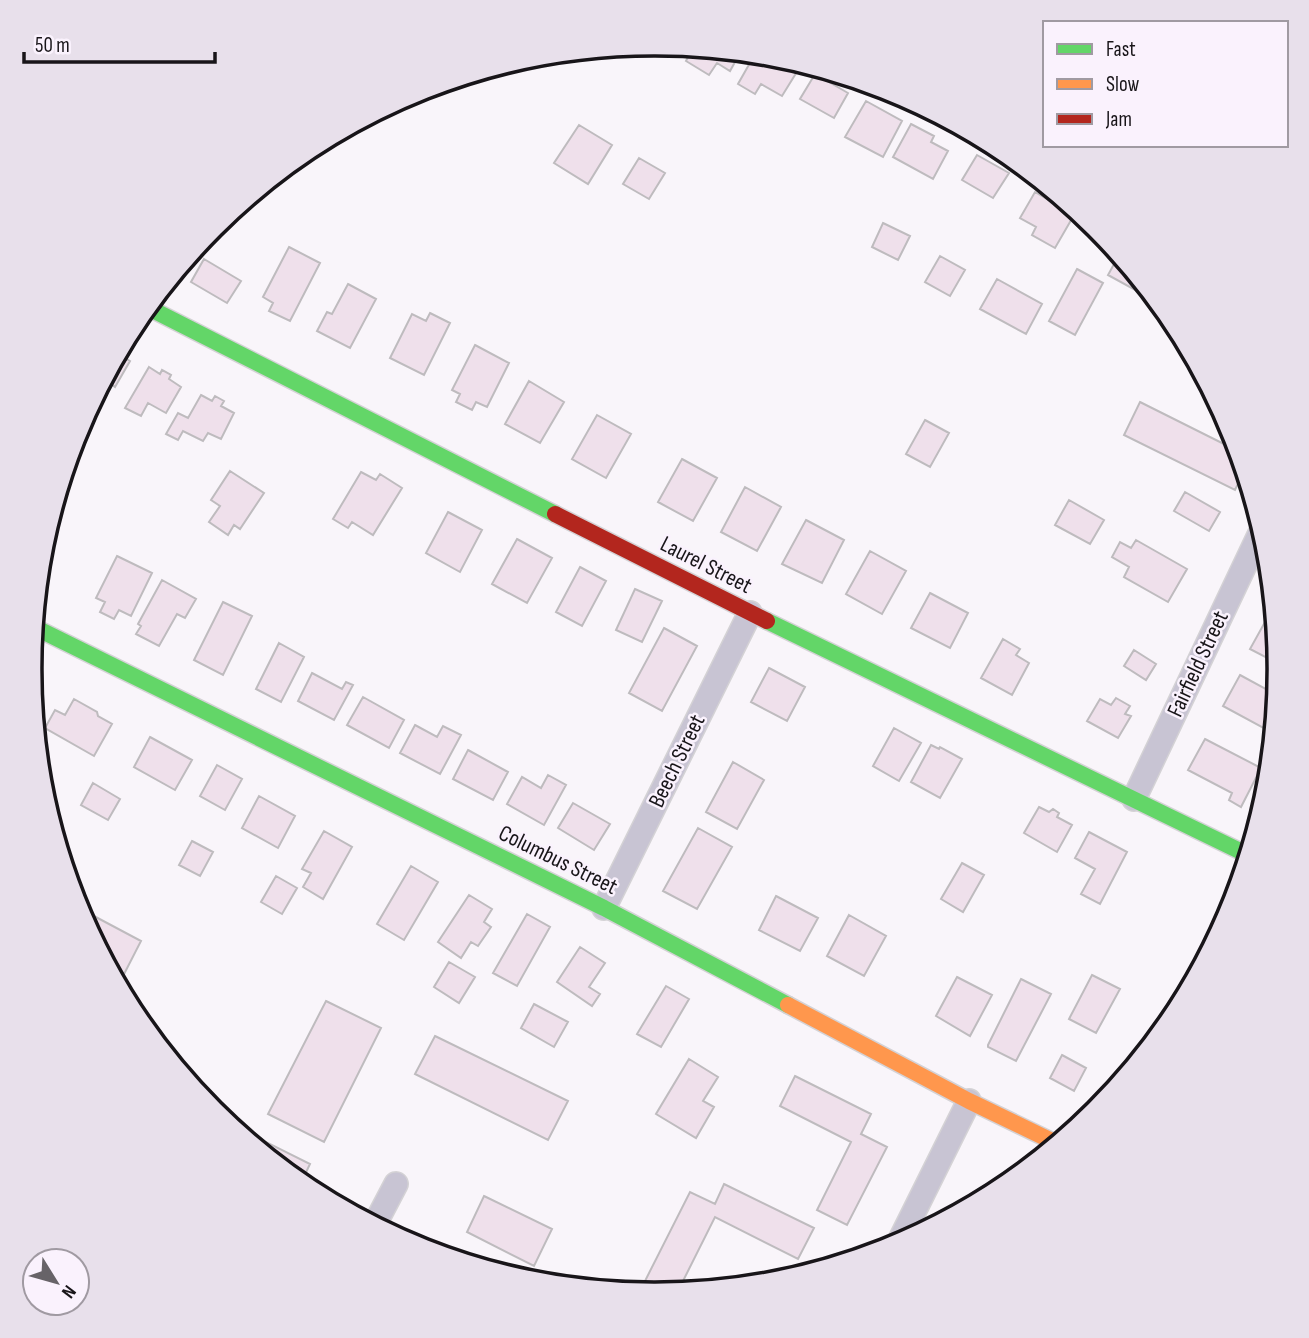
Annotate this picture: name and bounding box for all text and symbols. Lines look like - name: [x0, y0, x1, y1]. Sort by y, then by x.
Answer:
- scale bar: [24, 21, 215, 65]
- legend: [1043, 21, 1288, 147]
- text: 50 m: [35, 33, 70, 58]
- text: Fast: [1106, 37, 1136, 62]
- text: Slow: [1106, 72, 1140, 97]
- text: Jam: [1105, 107, 1132, 132]
- street label: Laurel Street: [656, 530, 756, 600]
- street label: Fairfield Street: [1161, 607, 1235, 721]
- street label: Beech Street: [643, 710, 711, 812]
- street label: Columbus Street: [494, 819, 622, 901]
- north arrow: [21, 1247, 91, 1317]
- text: N: [56, 1280, 81, 1302]

